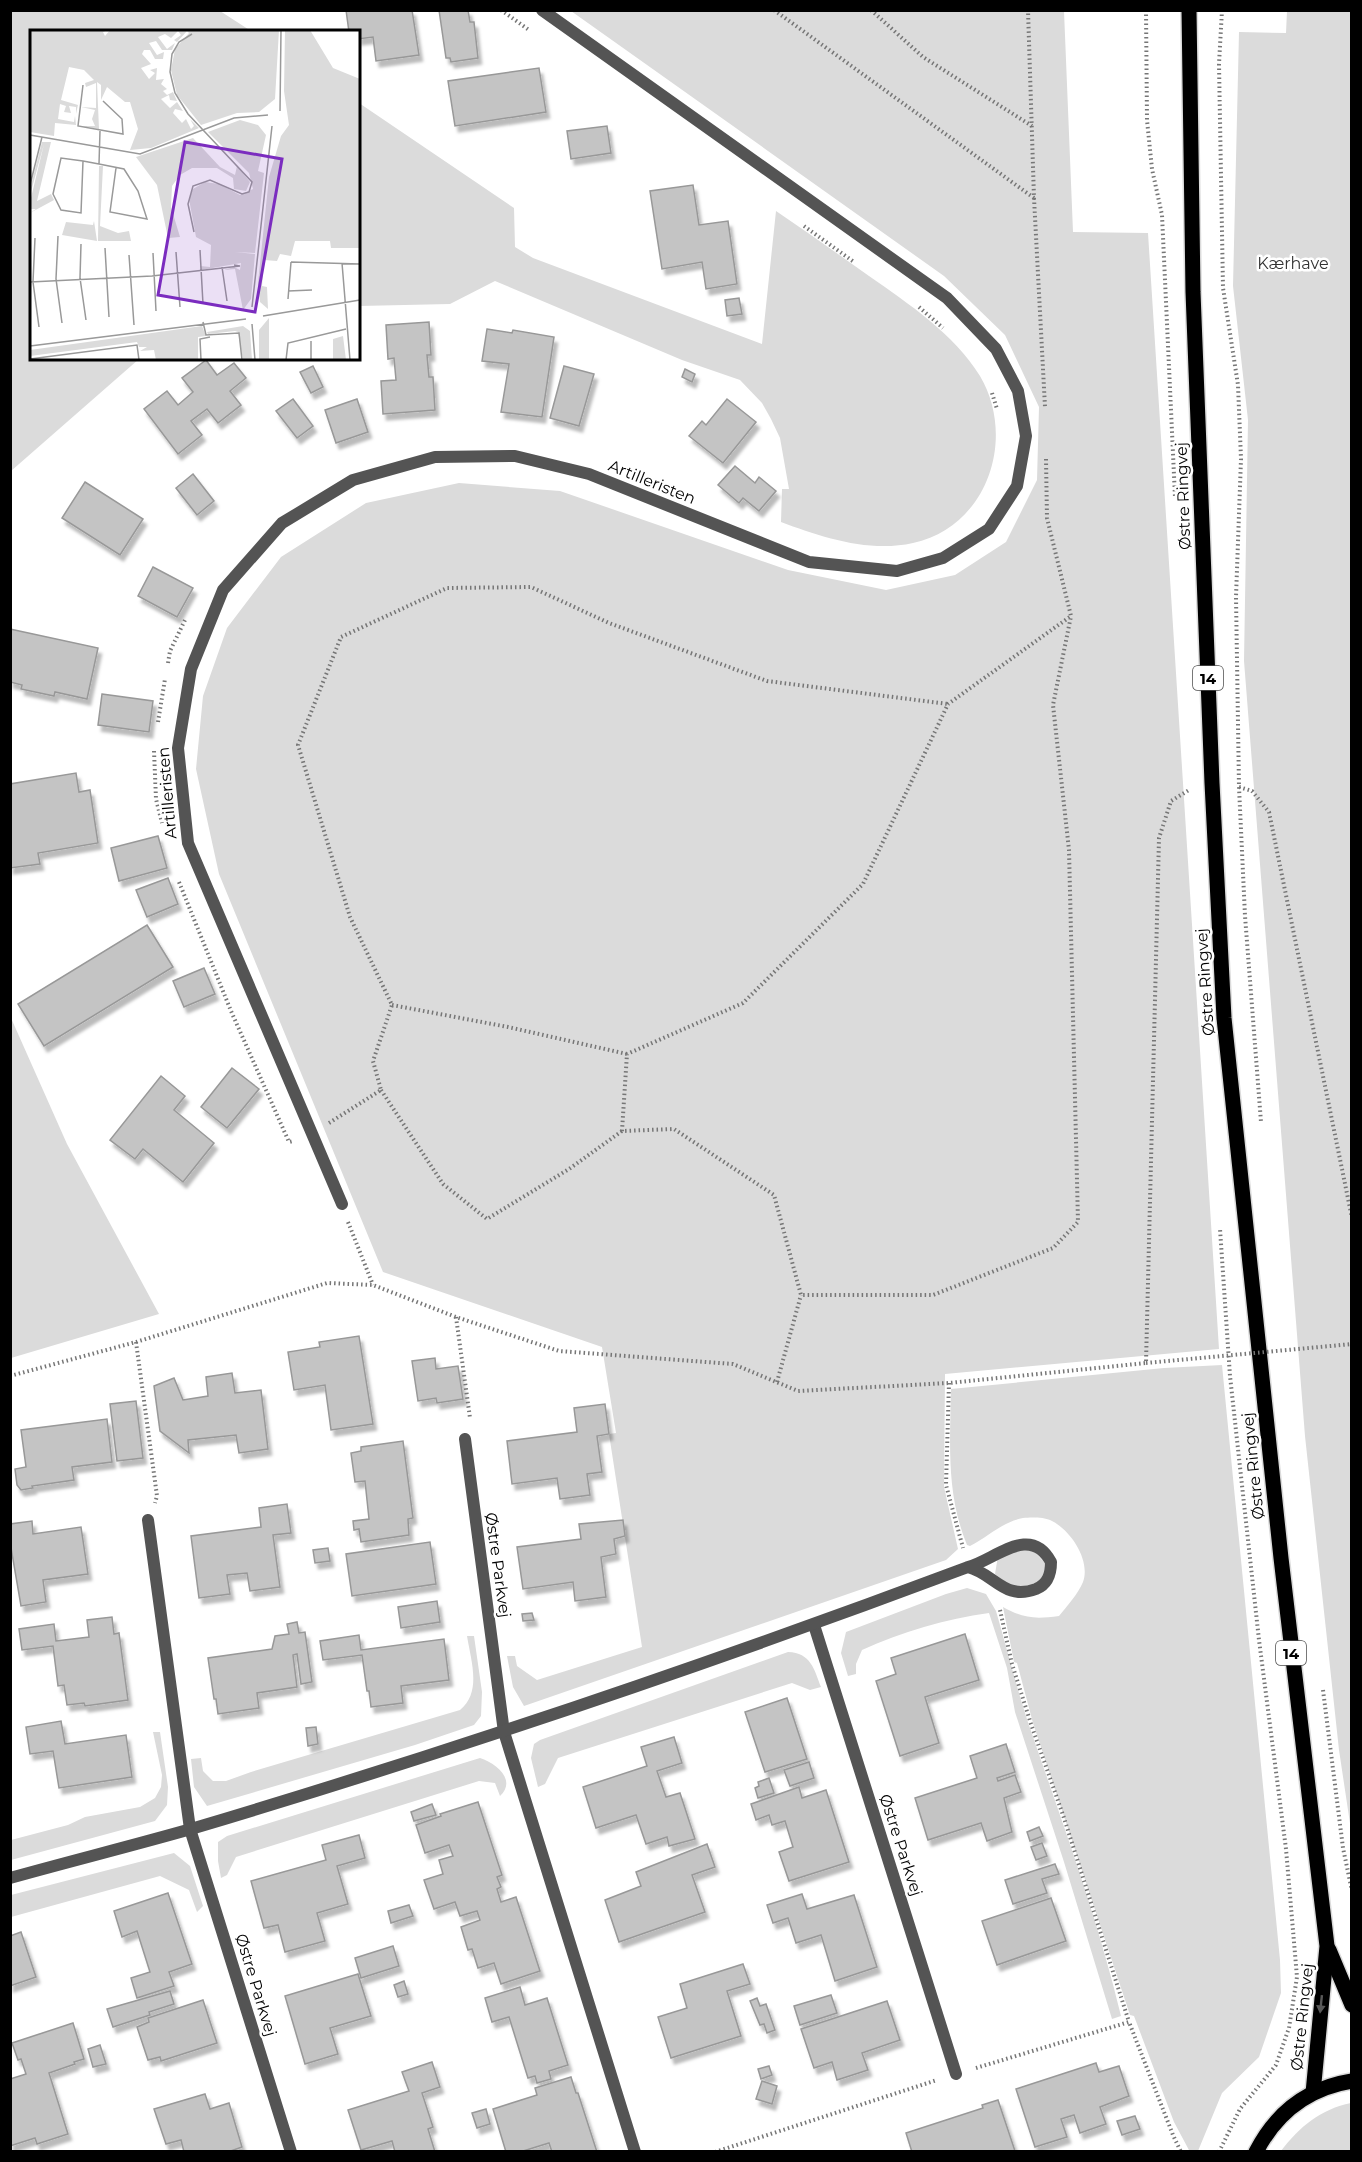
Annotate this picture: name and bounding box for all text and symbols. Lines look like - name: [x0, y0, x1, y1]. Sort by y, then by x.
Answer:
- inset map: [30, 30, 360, 360]
- park label: Kærhave: [1257, 254, 1329, 273]
- street label: Østre Ringvej: [1172, 442, 1194, 550]
- street label: Artilleristen: [606, 456, 698, 508]
- road number: 14: [1193, 666, 1223, 690]
- street label: Artilleristen: [154, 746, 180, 840]
- street label: Østre Ringvej: [1192, 928, 1218, 1036]
- street label: Østre Ringvej: [1238, 1411, 1268, 1521]
- street label: Østre Parkvej: [481, 1511, 515, 1619]
- road number: 14: [1276, 1641, 1306, 1665]
- street label: Østre Parkvej: [876, 1792, 926, 1898]
- street label: Østre Parkvej: [231, 1931, 281, 2039]
- street label: Østre Ringvej: [1287, 1962, 1317, 2072]
- one-way arrow: [1316, 1995, 1326, 2014]

